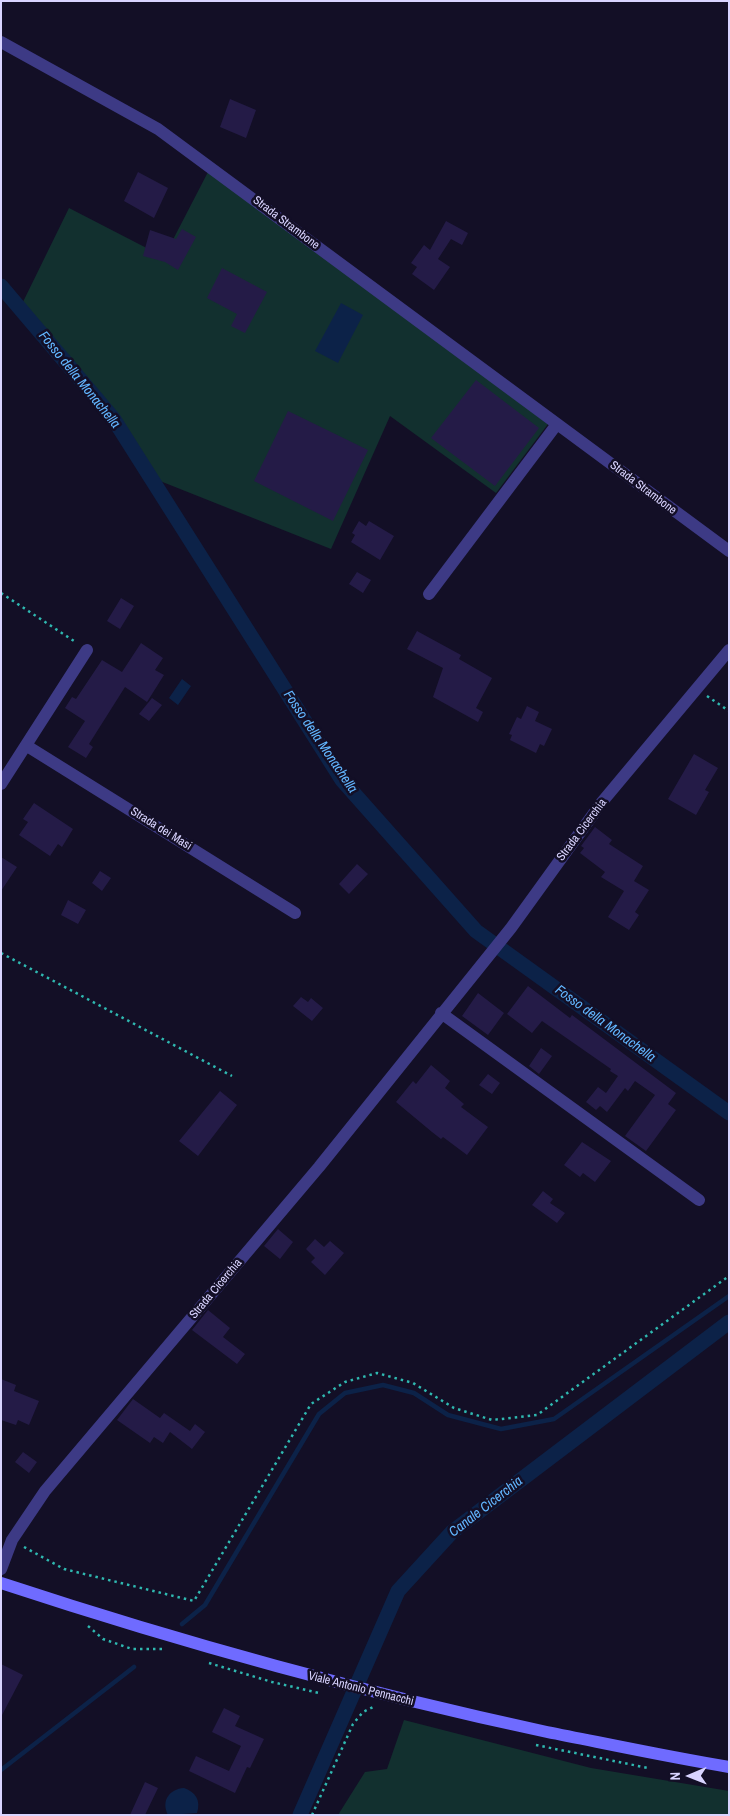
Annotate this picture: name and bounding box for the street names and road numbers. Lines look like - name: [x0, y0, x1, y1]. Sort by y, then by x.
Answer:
- street label: Strada Strambone: [250, 193, 322, 253]
- street label: Strada Strambone: [607, 458, 679, 518]
- street label: Strada Cicerchia: [554, 796, 610, 864]
- street label: Strada dei Masi: [128, 804, 194, 854]
- street label: Strada Cicerchia: [187, 1256, 245, 1322]
- street label: Viale Antonio Pennacchi: [307, 1669, 415, 1709]

